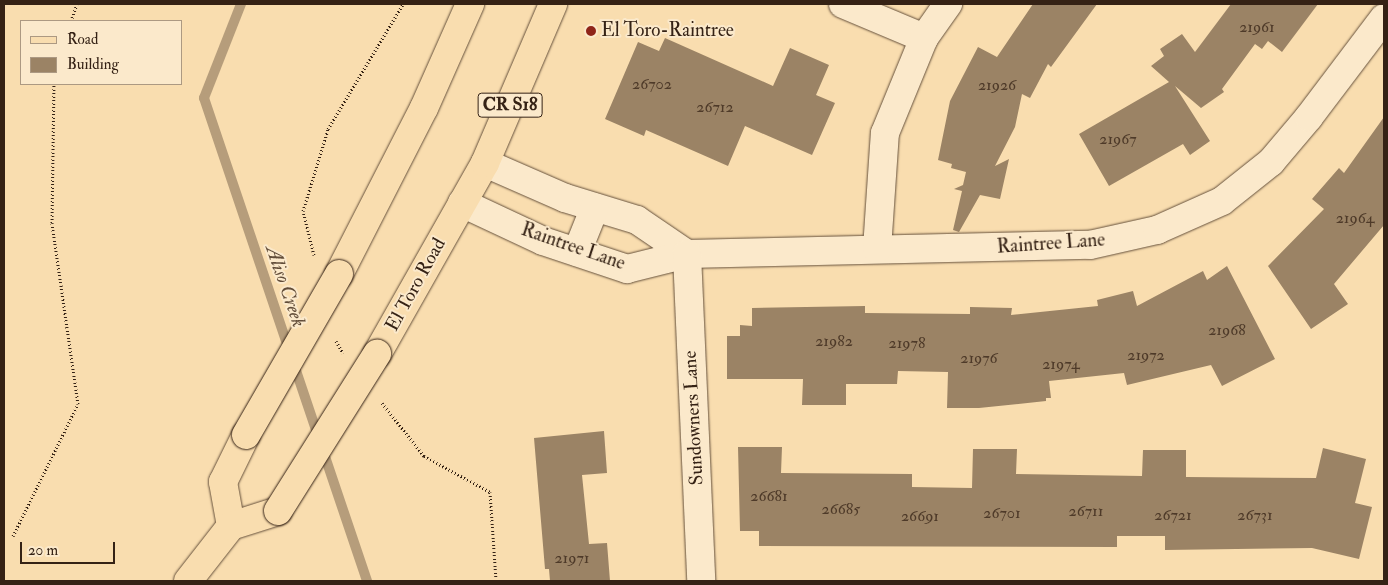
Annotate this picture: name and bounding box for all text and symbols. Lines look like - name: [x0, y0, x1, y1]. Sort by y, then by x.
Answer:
- house number: 21961: [1239, 17, 1275, 37]
- legend: [20, 20, 182, 85]
- place label: El Toro-Raintree: [601, 20, 734, 42]
- marker: El Toro-Raintree: [585, 25, 597, 37]
- text: Road: [67, 30, 98, 49]
- text: Building: [67, 55, 119, 74]
- house number: 26702: [632, 74, 672, 94]
- house number: 21926: [978, 75, 1016, 95]
- road number: CR S18: [478, 90, 542, 120]
- house number: 26712: [696, 97, 734, 117]
- house number: 21967: [1099, 129, 1137, 149]
- house number: 21964: [1336, 208, 1374, 228]
- street label: Raintree Lane: [518, 219, 628, 275]
- street label: Raintree Lane: [996, 229, 1106, 259]
- street label: El Toro Road: [381, 234, 451, 336]
- water label: Aliso Creek: [261, 242, 311, 330]
- house number: 21968: [1208, 320, 1246, 340]
- house number: 21982: [815, 331, 853, 351]
- house number: 21978: [889, 333, 925, 353]
- house number: 21972: [1127, 345, 1165, 365]
- house number: 21976: [960, 348, 998, 368]
- street label: Sundowners Lane: [679, 350, 709, 486]
- house number: 21974: [1042, 354, 1080, 374]
- house number: 26681: [750, 486, 788, 506]
- house number: 26685: [822, 499, 860, 519]
- house number: 26711: [1069, 501, 1103, 521]
- house number: 26701: [983, 503, 1021, 523]
- house number: 26721: [1154, 505, 1192, 525]
- house number: 26731: [1237, 505, 1273, 525]
- house number: 26691: [901, 506, 939, 526]
- scale bar: [22, 532, 118, 564]
- text: 20 m: [28, 541, 58, 560]
- house number: 21971: [554, 548, 590, 568]

